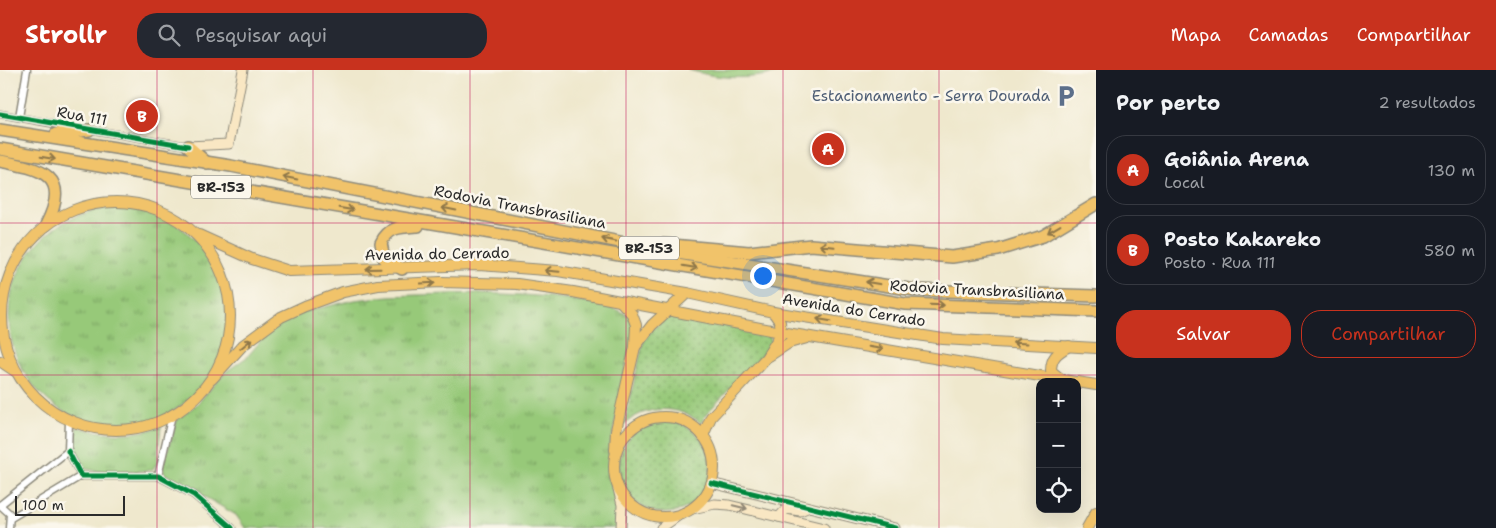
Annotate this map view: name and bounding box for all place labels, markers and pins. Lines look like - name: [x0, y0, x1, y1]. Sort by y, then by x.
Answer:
- parking icon: Estacionamento - Serra Dourada: [1053, 83, 1079, 109]
- place label: Estacionamento - Serra Dourada: [812, 86, 1051, 106]
- pin: B: [126, 97, 158, 135]
- pin: A: [812, 130, 844, 168]

